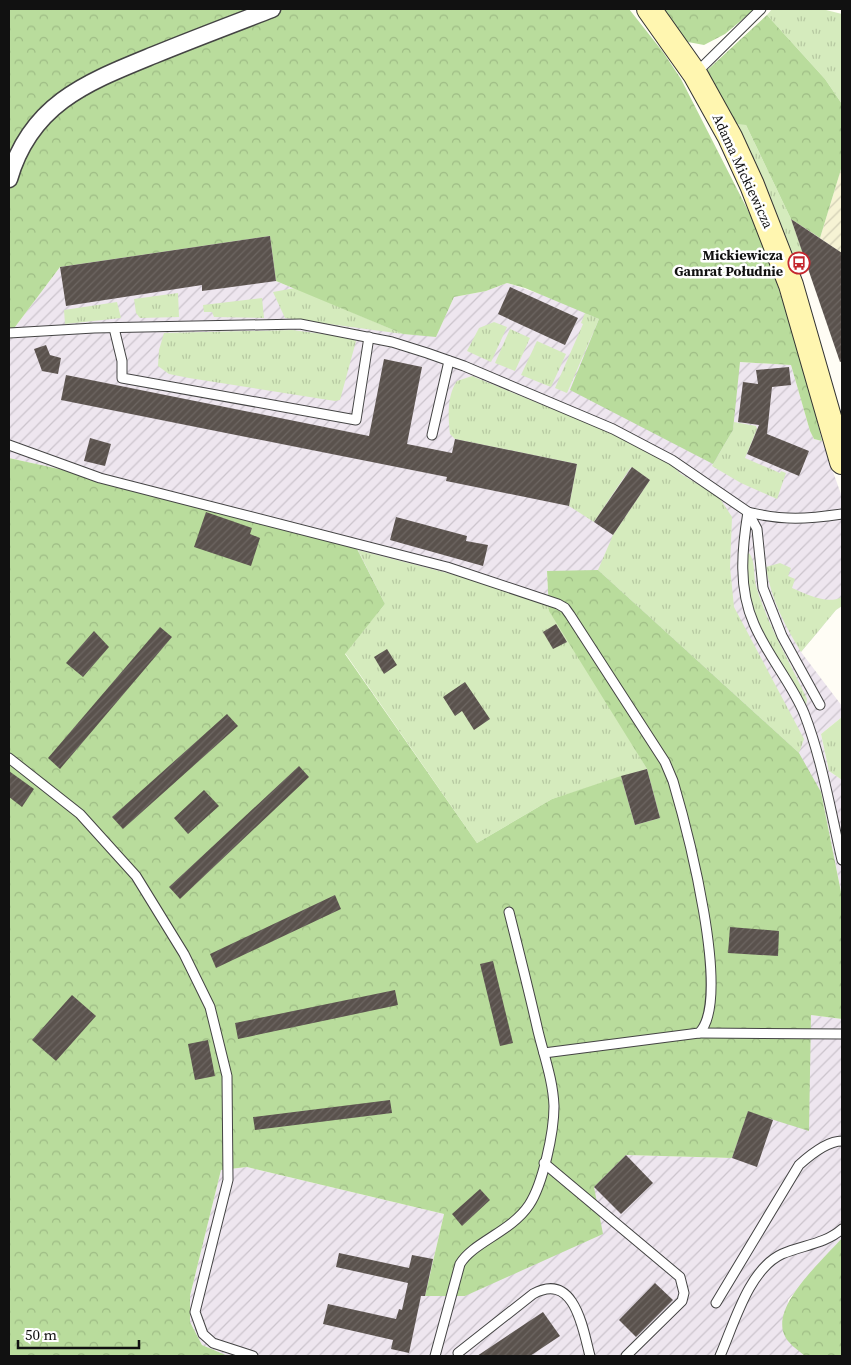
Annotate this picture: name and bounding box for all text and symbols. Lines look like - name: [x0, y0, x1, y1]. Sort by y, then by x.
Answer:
- street label: Adama Mickiewicza: [708, 110, 779, 232]
- place label: Mickiewicza Gamrat Południe: [674, 245, 784, 281]
- bus stop icon: Mickiewicza Gamrat Południe: [787, 251, 811, 275]
- scale bar: [18, 1318, 139, 1350]
- text: 50 m: [25, 1324, 57, 1345]

